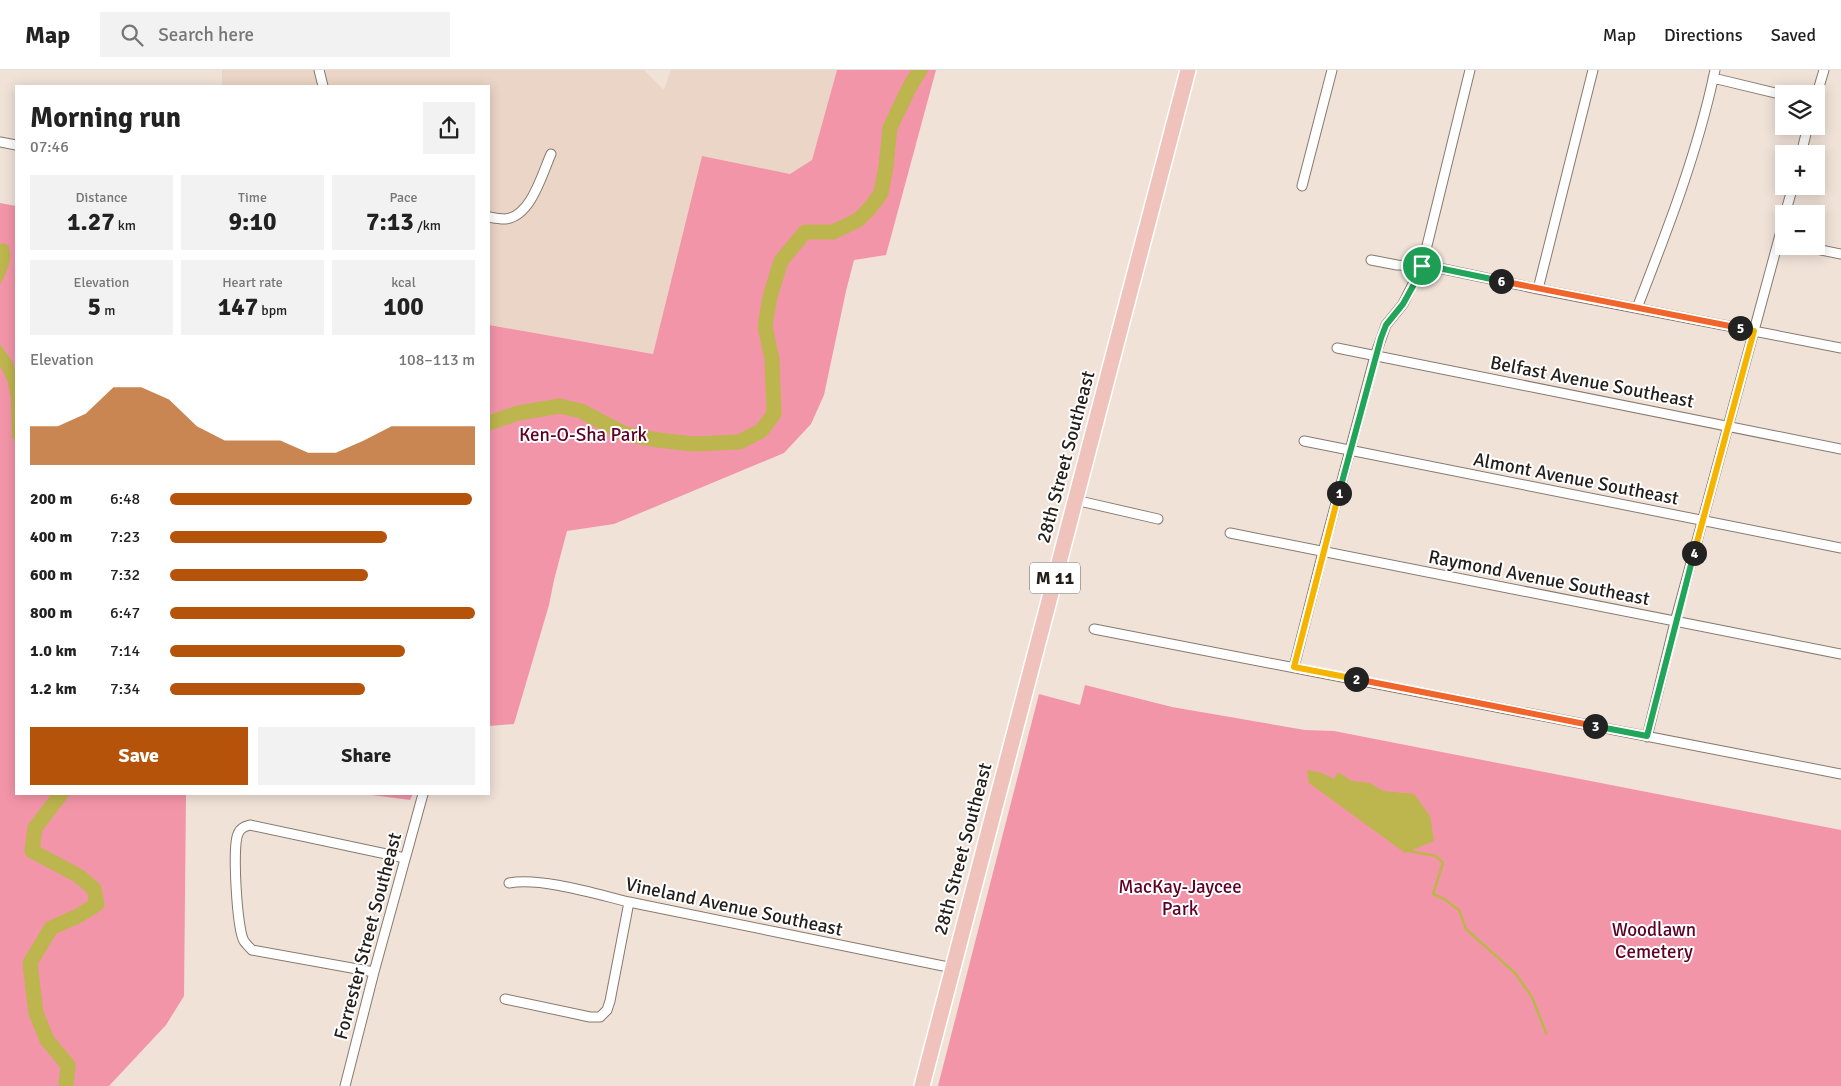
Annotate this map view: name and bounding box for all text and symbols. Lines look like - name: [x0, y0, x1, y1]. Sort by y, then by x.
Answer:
- search box: [100, 12, 450, 57]
- text: Map: [25, 20, 70, 50]
- icon: search: [118, 21, 146, 49]
- text: Search here: [158, 23, 254, 47]
- text: Map: [1603, 24, 1636, 46]
- text: Directions: [1664, 24, 1743, 46]
- text: Saved: [1771, 24, 1816, 46]
- map controls: [1775, 85, 1825, 255]
- button: layers: [1775, 85, 1825, 135]
- text: Morning run: [30, 101, 181, 135]
- button: share: [423, 102, 475, 154]
- text: 07:46: [30, 137, 69, 157]
- button: +: [1775, 145, 1825, 195]
- text: Distance: [75, 189, 128, 206]
- text: Time: [238, 189, 267, 206]
- text: Pace: [389, 189, 418, 206]
- button: −: [1775, 205, 1825, 255]
- text: 1.27: [67, 206, 115, 237]
- text: 9:10: [229, 206, 276, 237]
- text: 7:13: [366, 206, 414, 237]
- text: km: [115, 217, 136, 234]
- text: /km: [414, 217, 441, 234]
- pin: [1401, 245, 1443, 287]
- icon: arrive: [1408, 252, 1436, 280]
- pin: 6: [1488, 268, 1514, 294]
- text: 6: [1498, 273, 1505, 290]
- text: Elevation: [74, 274, 129, 291]
- text: Heart rate: [222, 274, 283, 291]
- text: kcal: [391, 274, 416, 291]
- text: 5: [88, 291, 101, 322]
- text: 147: [218, 291, 258, 322]
- text: 100: [383, 291, 424, 322]
- text: m: [101, 302, 115, 319]
- text: bpm: [258, 302, 287, 319]
- pin: 5: [1728, 316, 1752, 340]
- text: 5: [1737, 320, 1744, 337]
- text: Elevation: [30, 350, 94, 370]
- text: 108–113 m: [398, 350, 475, 370]
- street label: Belfast Avenue Southeast: [1488, 350, 1696, 414]
- street label: 28th Street Southeast: [1031, 368, 1101, 546]
- park label: Ken-O-Sha Park: [519, 423, 647, 447]
- street label: Almont Avenue Southeast: [1471, 447, 1681, 511]
- pin: 1: [1326, 480, 1352, 506]
- text: 1: [1336, 485, 1343, 502]
- text: 200 m: [30, 489, 72, 509]
- text: 6:48: [110, 489, 140, 509]
- text: 400 m: [30, 527, 72, 547]
- text: 7:23: [110, 527, 140, 547]
- pin: 4: [1682, 540, 1706, 566]
- street label: Raymond Avenue Southeast: [1426, 545, 1652, 611]
- text: 4: [1691, 545, 1698, 562]
- road number: M 11: [1030, 562, 1080, 594]
- text: 600 m: [30, 565, 72, 585]
- text: 7:32: [110, 565, 140, 585]
- text: 800 m: [30, 603, 72, 623]
- text: 6:47: [110, 603, 140, 623]
- text: 1.0 km: [30, 641, 77, 661]
- text: 7:14: [110, 641, 140, 661]
- pin: 2: [1344, 666, 1368, 692]
- text: 2: [1353, 671, 1360, 688]
- text: 1.2 km: [30, 679, 77, 699]
- text: 7:34: [110, 679, 140, 699]
- pin: 3: [1582, 714, 1608, 738]
- text: 3: [1592, 718, 1599, 735]
- button: Save: [30, 727, 248, 785]
- button: Share: [258, 727, 475, 785]
- street label: 28th Street Southeast: [928, 760, 998, 938]
- street label: Forrester Street Southeast: [329, 829, 407, 1042]
- street label: Vineland Avenue Southeast: [623, 872, 845, 942]
- park label: MacKay-Jaycee Park: [1118, 875, 1242, 921]
- park label: Woodlawn Cemetery: [1612, 918, 1696, 964]

